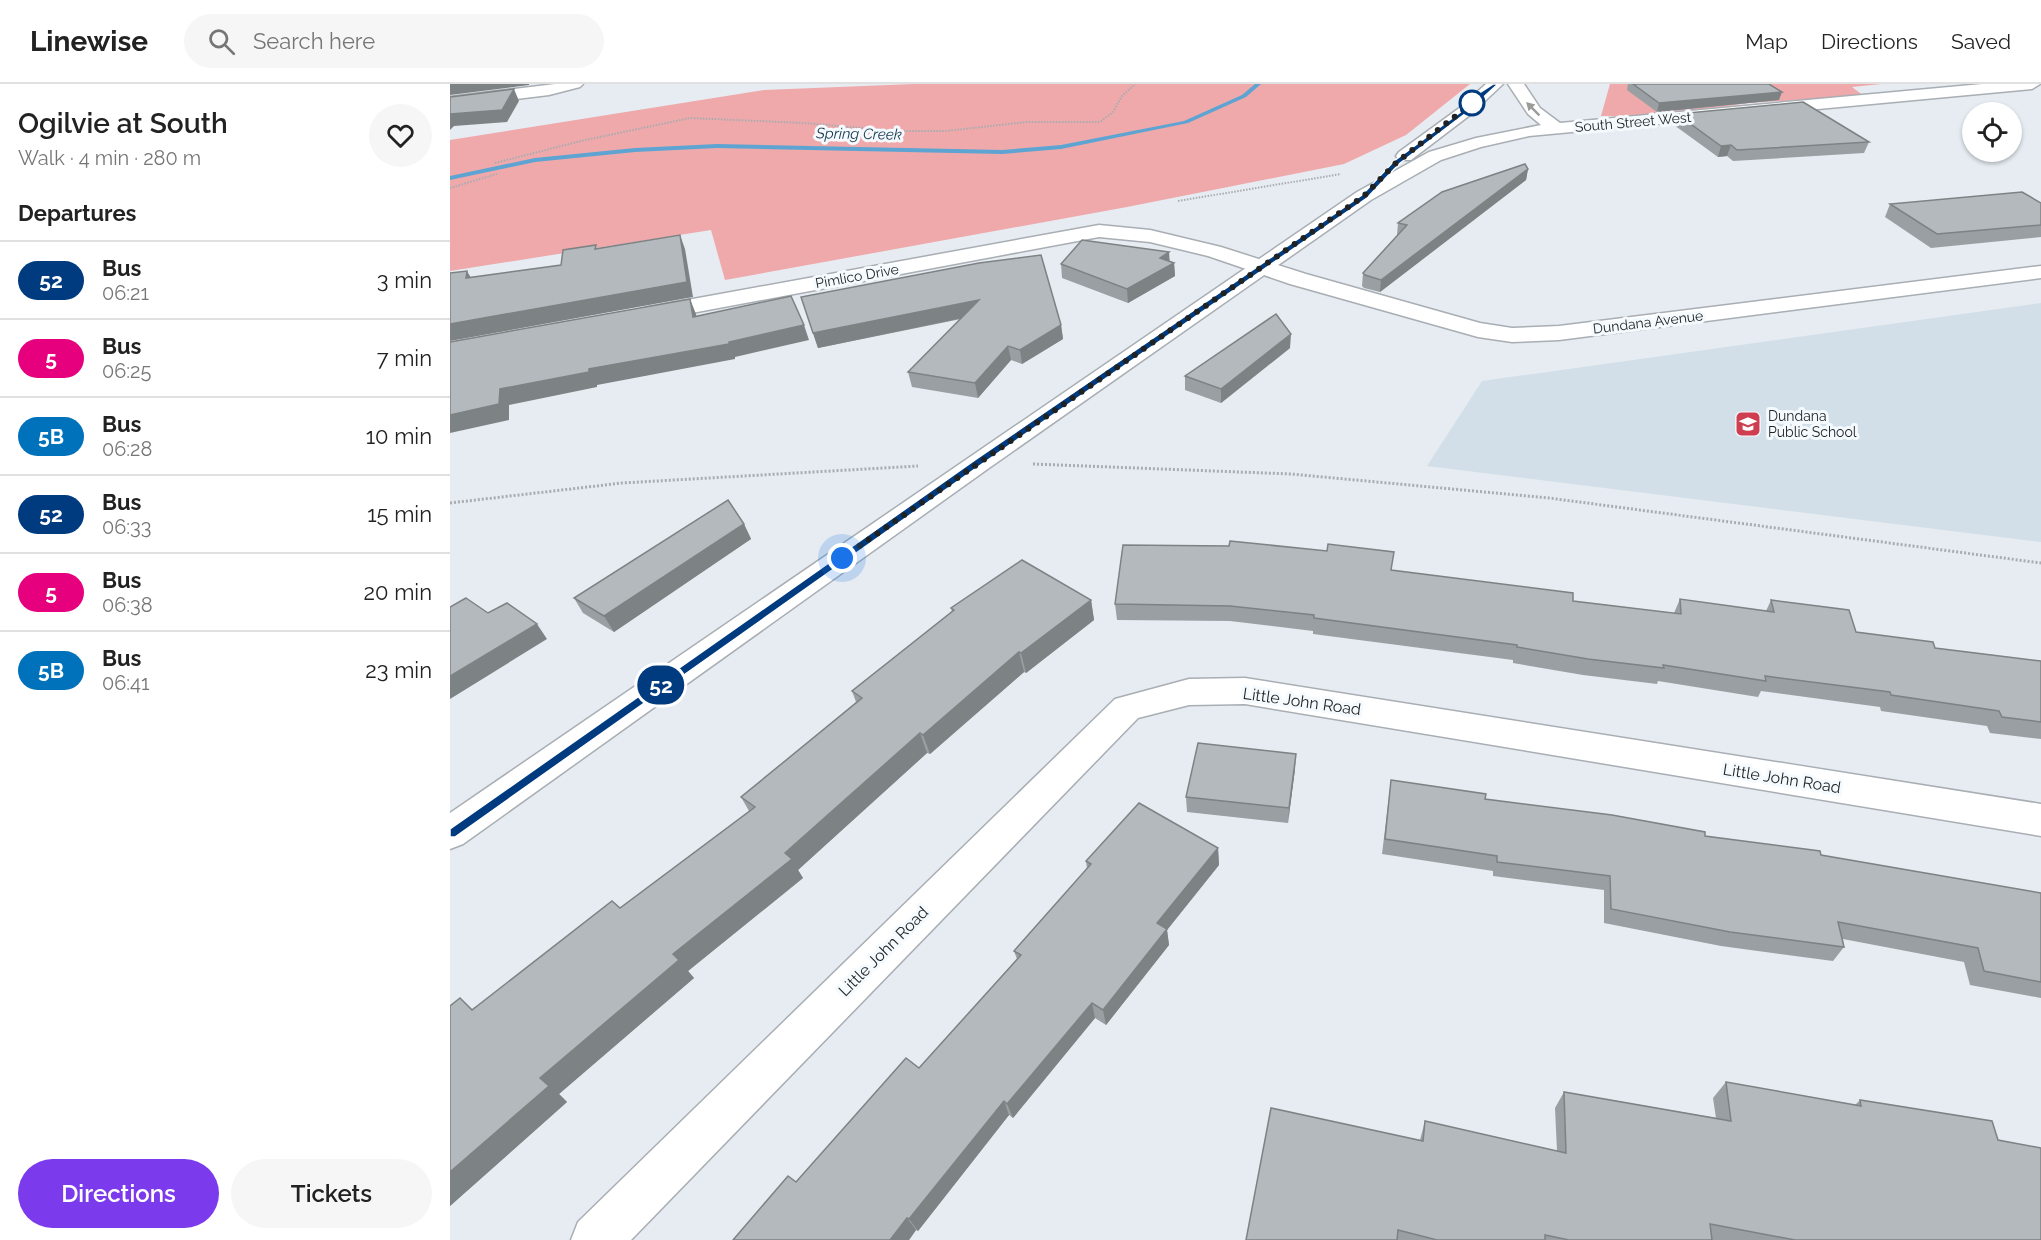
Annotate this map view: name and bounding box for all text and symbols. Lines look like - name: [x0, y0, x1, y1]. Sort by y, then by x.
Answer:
- search box: [184, 14, 604, 68]
- text: Linewise: [30, 25, 148, 58]
- icon: search: [205, 25, 238, 58]
- text: Search here: [253, 28, 375, 54]
- text: Map: [1745, 29, 1788, 54]
- text: Directions: [1821, 29, 1918, 54]
- text: Saved: [1951, 29, 2011, 54]
- unlabelled marker: [1459, 90, 1485, 116]
- one-way arrow: [1526, 102, 1541, 116]
- map controls: [1962, 102, 2022, 162]
- button: locate: [1962, 102, 2022, 162]
- button: heart: [369, 104, 432, 167]
- text: Ogilvie at South: [18, 107, 228, 140]
- street label: South Street West: [1574, 109, 1692, 135]
- water label: Spring Creek: [815, 124, 902, 144]
- text: Walk · 4 min · 280 m: [18, 146, 201, 170]
- text: Departures: [18, 200, 136, 226]
- text: Bus: [102, 255, 141, 281]
- street label: Pimlico Drive: [814, 261, 900, 291]
- text: 3 min: [377, 267, 432, 293]
- text: 52: [39, 268, 63, 293]
- text: 06:21: [102, 281, 149, 305]
- street label: Dundana Avenue: [1592, 307, 1704, 337]
- text: Bus: [102, 333, 141, 359]
- text: 7 min: [377, 345, 432, 371]
- text: 5: [45, 346, 57, 371]
- text: 06:25: [102, 359, 151, 383]
- place label: Dundana Public School: [1768, 408, 1857, 440]
- school or university icon: Dundana Public School: [1733, 409, 1763, 439]
- text: Bus: [102, 411, 141, 437]
- text: 10 min: [366, 423, 432, 449]
- text: 5B: [38, 424, 64, 449]
- text: 06:28: [102, 437, 152, 461]
- text: Bus: [102, 489, 141, 515]
- text: 15 min: [367, 501, 432, 527]
- text: 52: [39, 502, 63, 527]
- text: 06:33: [102, 515, 151, 539]
- your location: [827, 543, 857, 573]
- text: Bus: [102, 567, 141, 593]
- text: 20 min: [364, 579, 432, 605]
- text: 5: [45, 580, 57, 605]
- text: 06:38: [102, 593, 153, 617]
- text: Bus: [102, 645, 141, 671]
- text: 23 min: [365, 657, 432, 683]
- text: 5B: [38, 658, 64, 683]
- line badge: 52: [634, 666, 688, 704]
- text: 06:41: [102, 671, 150, 695]
- text: 52: [649, 673, 673, 698]
- street label: Little John Road: [1242, 684, 1362, 719]
- street label: Little John Road: [1722, 760, 1842, 797]
- street label: Little John Road: [835, 902, 932, 1000]
- button: Directions: [18, 1159, 219, 1228]
- button: Tickets: [231, 1159, 432, 1228]

